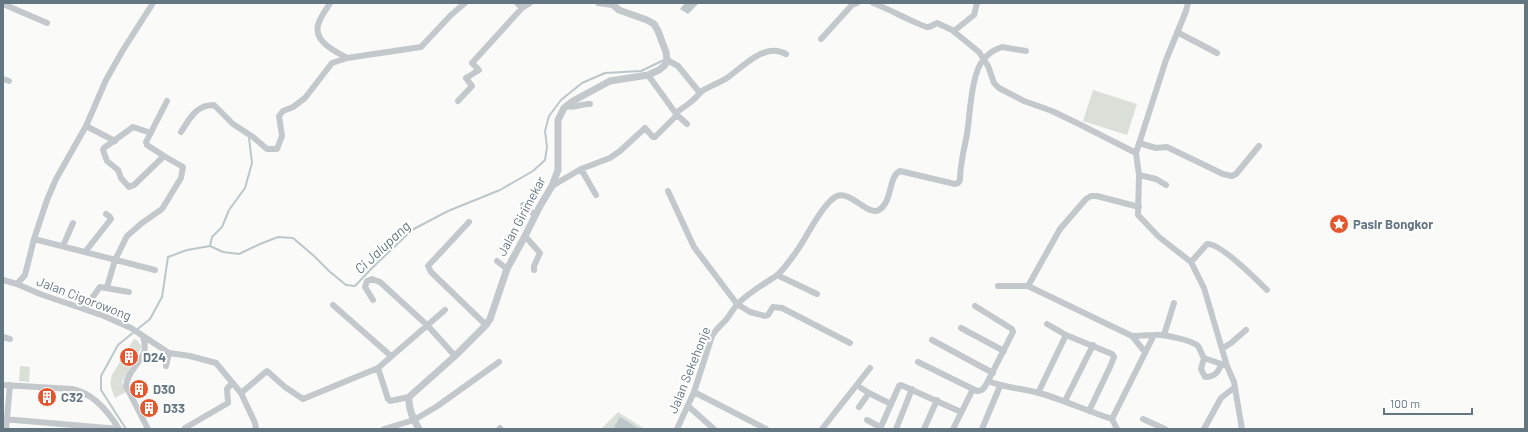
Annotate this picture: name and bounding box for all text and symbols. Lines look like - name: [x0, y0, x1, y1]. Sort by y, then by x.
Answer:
- street label: Jalan Girimekar: [493, 173, 549, 259]
- place icon: Pasir Bongkor: [1328, 213, 1350, 235]
- place label: Pasir Bongkor: [1353, 216, 1433, 232]
- water label: Ci Jalupang: [351, 217, 413, 277]
- street label: Jalan Cigorowong: [34, 273, 134, 323]
- street label: Jalan Sekehonje: [664, 324, 714, 416]
- building icon: D24: [118, 346, 140, 368]
- place label: D24: [143, 349, 166, 365]
- building icon: D30: [128, 378, 150, 400]
- place label: D30: [153, 381, 175, 397]
- building icon: C32: [36, 386, 58, 408]
- place label: C32: [61, 389, 83, 405]
- scale bar: [1384, 390, 1472, 416]
- text: 100 m: [1390, 396, 1420, 410]
- building icon: D33: [138, 397, 160, 419]
- place label: D33: [163, 400, 185, 416]

